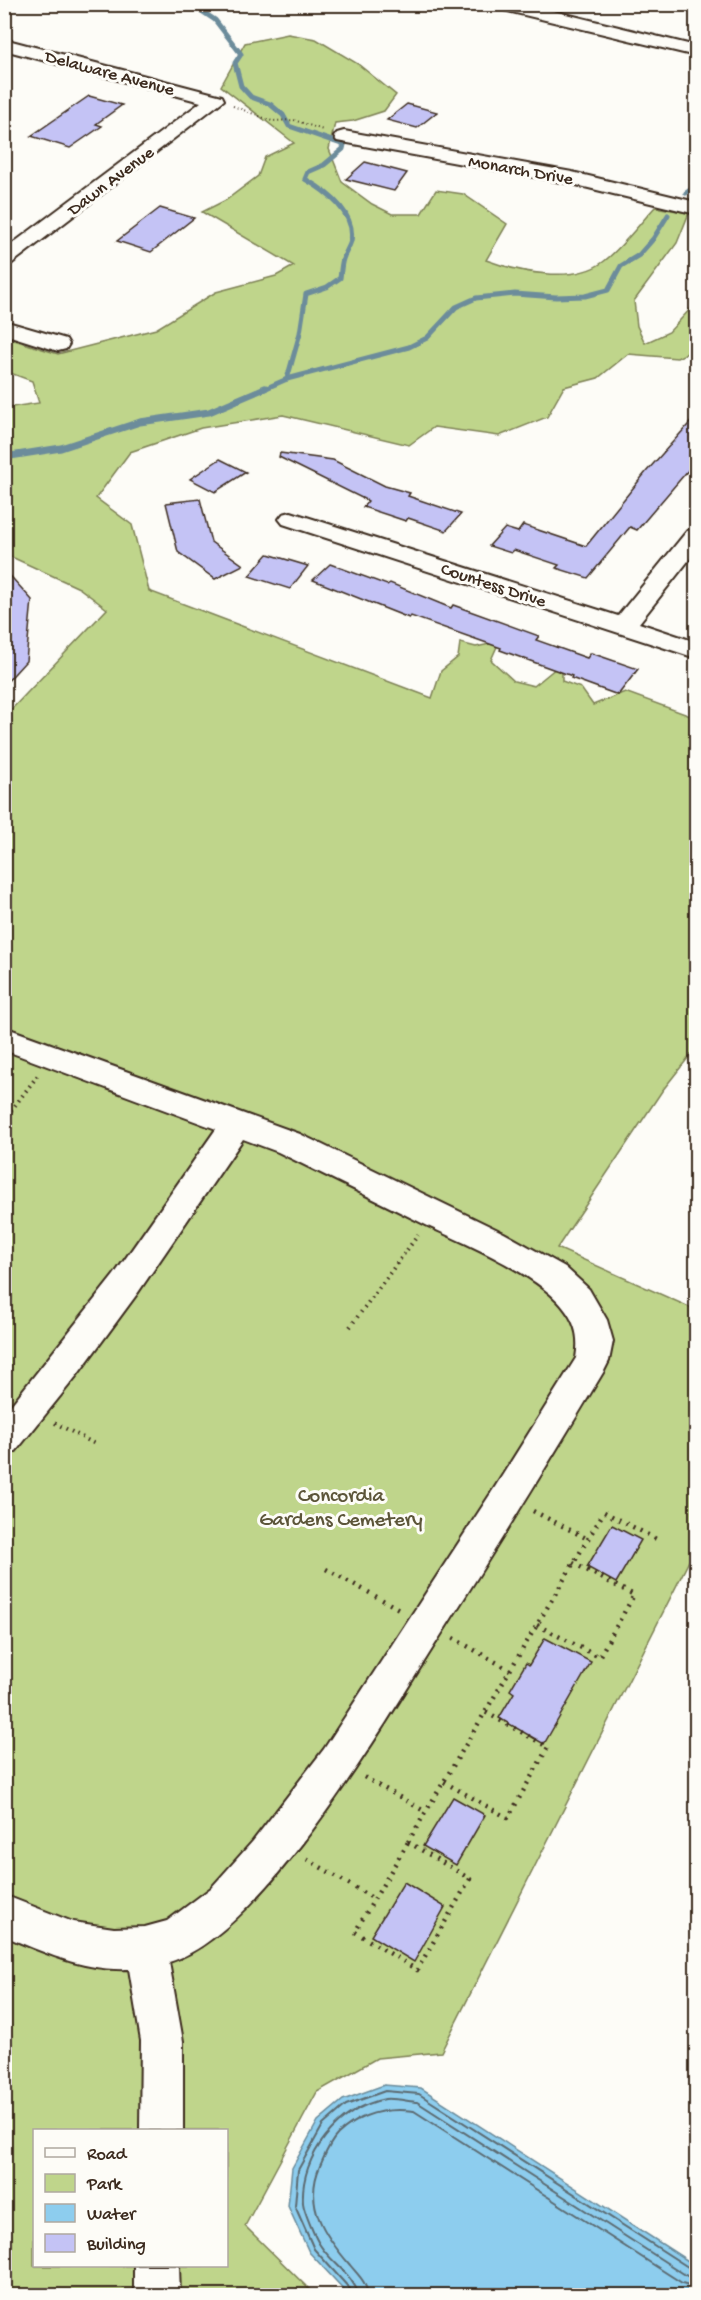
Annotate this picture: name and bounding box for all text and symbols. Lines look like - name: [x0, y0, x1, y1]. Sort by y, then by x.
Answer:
- street label: Delaware Avenue: [41, 47, 177, 102]
- street label: Dawn Avenue: [63, 142, 159, 222]
- street label: Monarch Drive: [467, 152, 575, 191]
- street label: Countess Drive: [438, 559, 549, 613]
- park label: Concordia Gardens Cemetery: [259, 1485, 423, 1534]
- legend: [33, 2129, 228, 2267]
- text: Road: [87, 2145, 128, 2166]
- text: Park: [86, 2175, 123, 2196]
- text: Water: [87, 2205, 137, 2226]
- text: Building: [86, 2235, 146, 2256]

